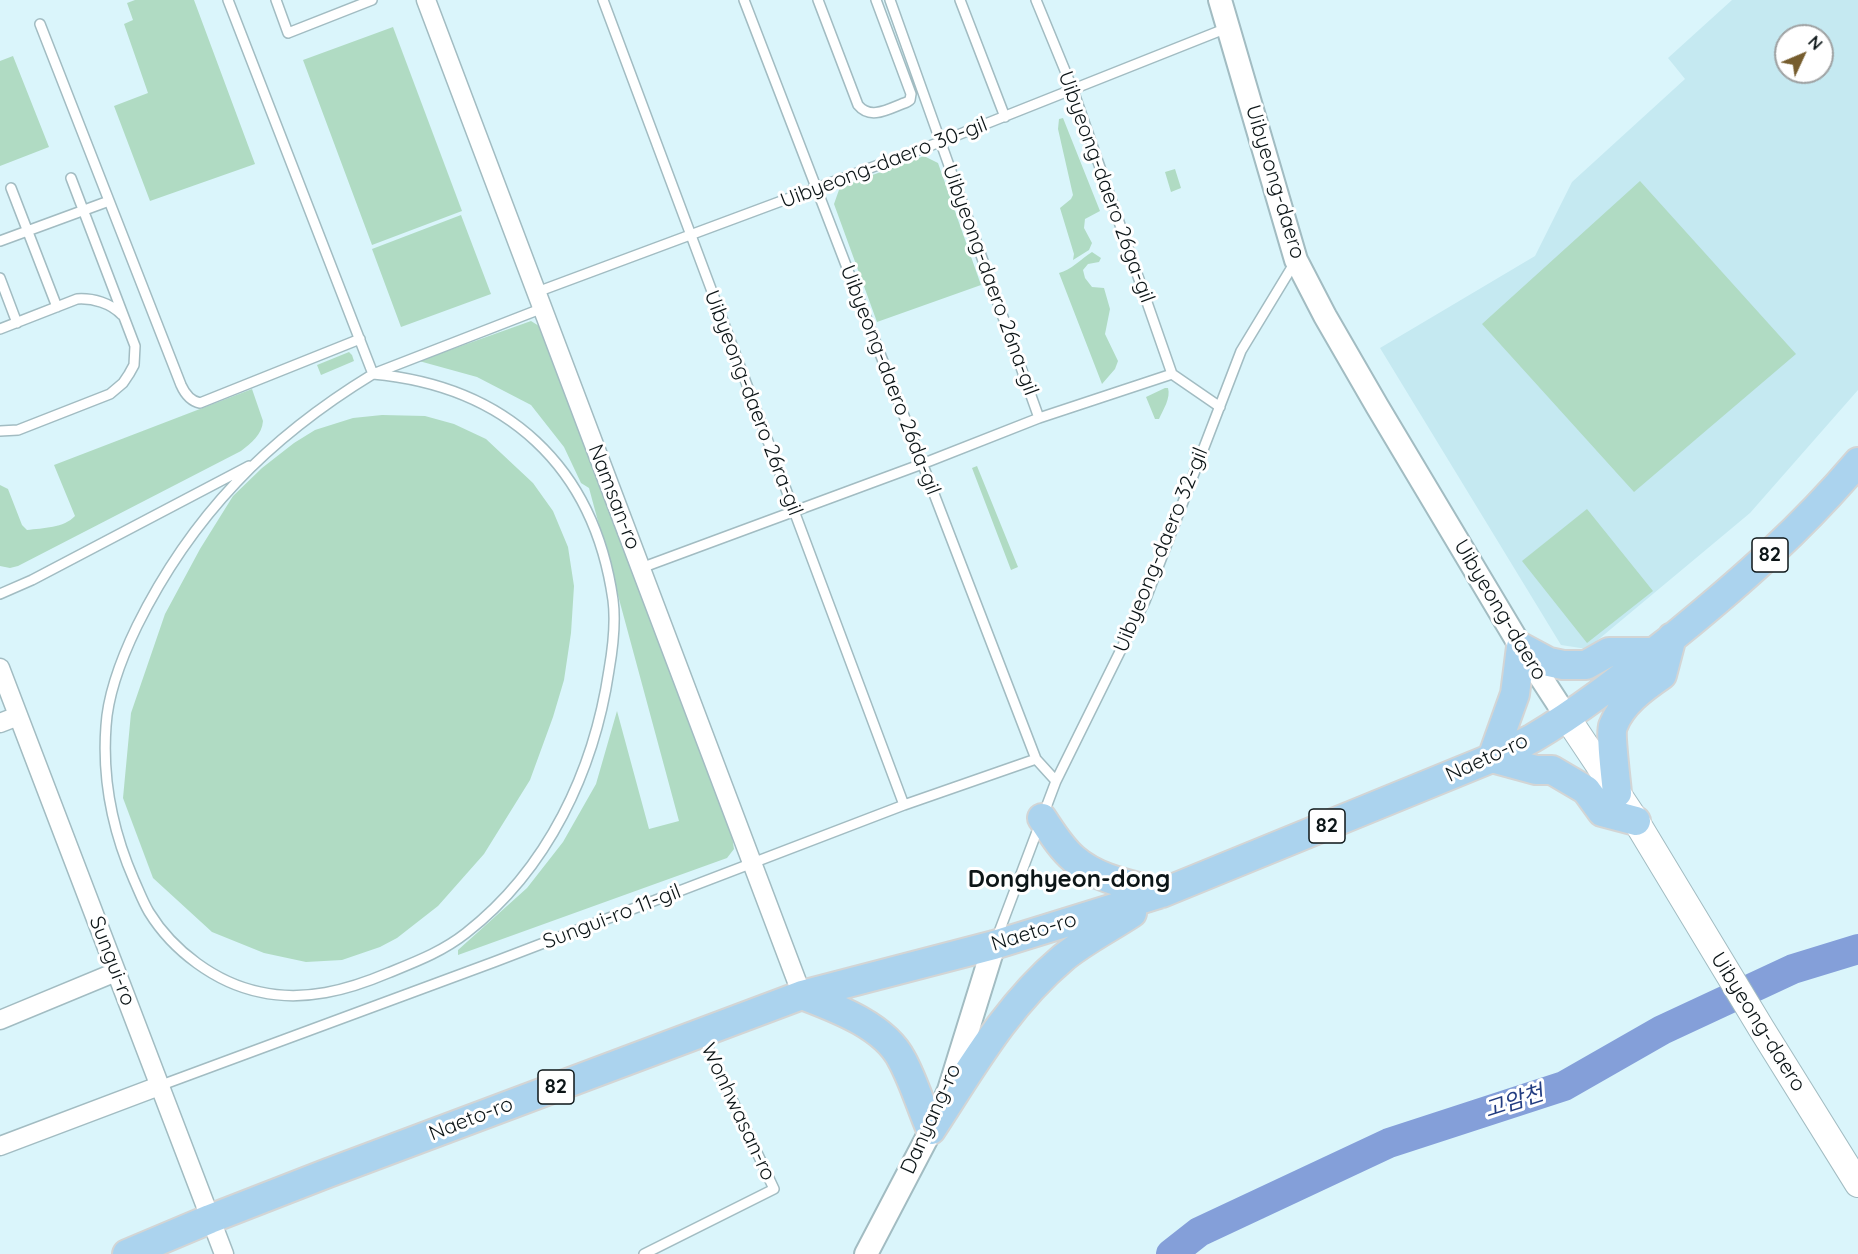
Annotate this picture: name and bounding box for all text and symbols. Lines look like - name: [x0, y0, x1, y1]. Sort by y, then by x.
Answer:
- north arrow: [1774, 24, 1834, 84]
- text: N: [1804, 32, 1827, 54]
- street label: Uibyeong-daero 26ga-gil: [1052, 68, 1160, 306]
- street label: Uibyeong-daero: [1240, 102, 1310, 262]
- street label: Uibyeong-daero 30-gil: [777, 112, 991, 214]
- street label: Uibyeong-daero 26na-gil: [936, 161, 1044, 399]
- street label: Uibyeong-daero 26da-gil: [834, 261, 946, 499]
- street label: Uibyeong-daero 26ra-gil: [698, 287, 808, 519]
- street label: Namsan-ro: [582, 441, 646, 553]
- street label: Uibyeong-daero 32-gil: [1108, 444, 1214, 656]
- street label: Uibyeong-daero: [1448, 535, 1552, 685]
- road number: 82: [1752, 538, 1788, 572]
- street label: Naeto-ro: [1442, 728, 1532, 788]
- road number: 82: [1309, 809, 1345, 843]
- district label: Donghyeon-dong: [968, 866, 1170, 894]
- street label: Sungui-ro 11-gil: [539, 879, 685, 955]
- street label: Naeto-ro: [988, 907, 1080, 957]
- street label: Sungui-ro: [83, 913, 141, 1009]
- street label: Uibyeong-daero: [1705, 948, 1811, 1096]
- street label: Wonhwasan-ro: [695, 1039, 781, 1185]
- street label: Danyang-ro: [895, 1060, 967, 1178]
- road number: 82: [538, 1070, 574, 1104]
- water label: 고암천: [1481, 1080, 1547, 1124]
- street label: Naeto-ro: [425, 1091, 517, 1147]

